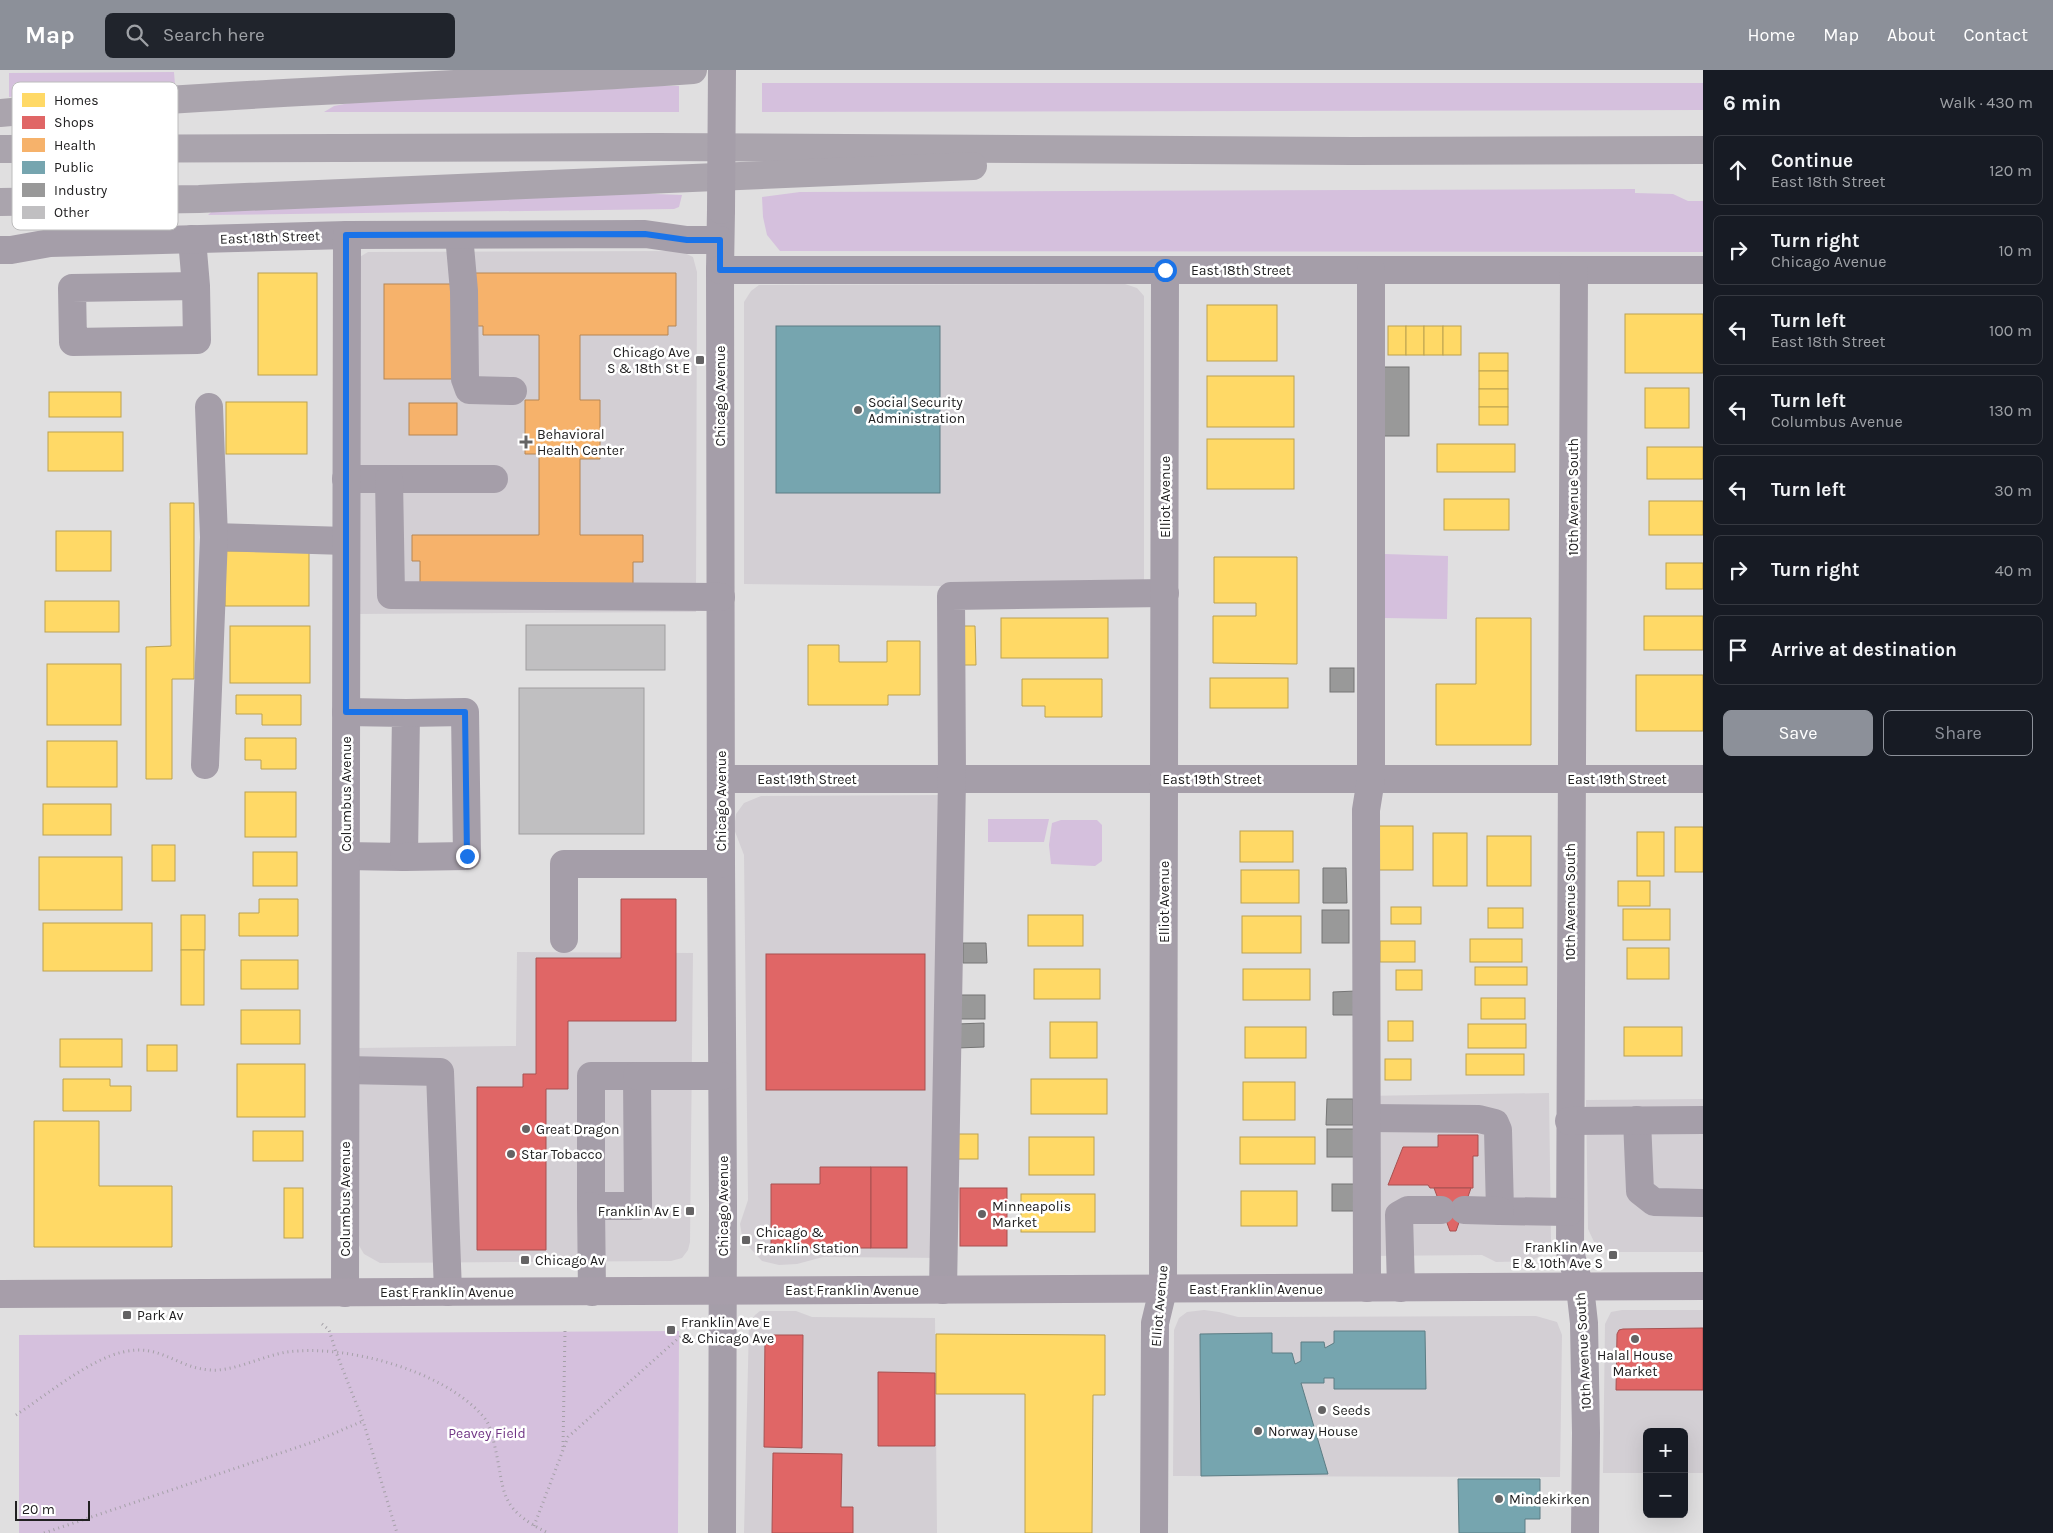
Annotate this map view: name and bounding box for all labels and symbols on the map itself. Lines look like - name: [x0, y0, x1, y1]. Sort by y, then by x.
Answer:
- legend: [12, 82, 178, 230]
- text: Homes: [54, 92, 99, 109]
- text: Shops: [54, 114, 94, 131]
- text: Health: [54, 137, 96, 154]
- text: Public: [54, 159, 94, 176]
- text: Industry: [54, 182, 108, 199]
- text: Other: [54, 204, 90, 221]
- street label: East 18th Street: [220, 227, 320, 248]
- route start: [1154, 259, 1177, 282]
- street label: East 18th Street: [1191, 262, 1291, 279]
- place label: Chicago Ave S & 18th St E: [607, 344, 690, 377]
- street label: Chicago Avenue: [712, 345, 729, 447]
- marker: Chicago Ave S & 18th St E: [694, 354, 706, 366]
- place label: Social Security Administration: [868, 394, 965, 427]
- marker: Social Security Administration: [852, 404, 864, 416]
- place label: Behavioral Health Center: [537, 426, 625, 459]
- marker: Behavioral Health Center: [519, 435, 533, 449]
- street label: 10th Avenue South: [1565, 438, 1582, 556]
- street label: Elliot Avenue: [1157, 456, 1174, 538]
- street label: Columbus Avenue: [338, 736, 355, 852]
- street label: Chicago Avenue: [713, 750, 730, 852]
- street label: East 19th Street: [757, 771, 857, 788]
- street label: East 19th Street: [1162, 771, 1262, 788]
- street label: East 19th Street: [1567, 771, 1667, 788]
- street label: 10th Avenue South: [1562, 843, 1579, 961]
- route end: [456, 845, 479, 868]
- street label: Elliot Avenue: [1156, 861, 1173, 943]
- place label: Great Dragon: [536, 1121, 620, 1138]
- marker: Great Dragon: [520, 1123, 532, 1135]
- street label: Columbus Avenue: [337, 1141, 354, 1257]
- place label: Star Tobacco: [521, 1146, 602, 1163]
- marker: Star Tobacco: [505, 1148, 517, 1160]
- street label: Chicago Avenue: [715, 1155, 732, 1257]
- place label: Minneapolis Market: [992, 1198, 1071, 1231]
- place label: Franklin Av E: [598, 1203, 680, 1220]
- marker: Franklin Av E: [684, 1205, 696, 1217]
- marker: Minneapolis Market: [976, 1208, 988, 1220]
- place label: Chicago & Franklin Station: [756, 1224, 859, 1257]
- marker: Chicago & Franklin Station: [740, 1234, 752, 1246]
- place label: Franklin Ave E & 10th Ave S: [1512, 1239, 1603, 1272]
- marker: Franklin Ave E & 10th Ave S: [1607, 1249, 1619, 1261]
- place label: Chicago Av: [535, 1252, 605, 1269]
- marker: Chicago Av: [519, 1254, 531, 1266]
- street label: Elliot Avenue: [1147, 1264, 1172, 1348]
- street label: East Franklin Avenue: [1189, 1281, 1323, 1298]
- street label: East Franklin Avenue: [785, 1282, 919, 1299]
- street label: East Franklin Avenue: [380, 1284, 514, 1301]
- street label: 10th Avenue South: [1572, 1292, 1595, 1410]
- place label: Park Av: [137, 1307, 184, 1324]
- marker: Park Av: [121, 1309, 133, 1321]
- place label: Franklin Ave E & Chicago Ave: [681, 1314, 774, 1347]
- marker: Franklin Ave E & Chicago Ave: [665, 1324, 677, 1336]
- marker: Halal House Market: [1629, 1333, 1641, 1345]
- place label: Halal House Market: [1597, 1347, 1673, 1380]
- place label: Seeds: [1332, 1402, 1371, 1419]
- marker: Seeds: [1316, 1404, 1328, 1416]
- place label: Norway House: [1268, 1423, 1358, 1440]
- park label: Peavey Field: [448, 1425, 526, 1442]
- marker: Norway House: [1252, 1425, 1264, 1437]
- place label: Mindekirken: [1509, 1491, 1590, 1508]
- marker: Mindekirken: [1493, 1493, 1505, 1505]
- scale bar: [15, 1498, 90, 1521]

